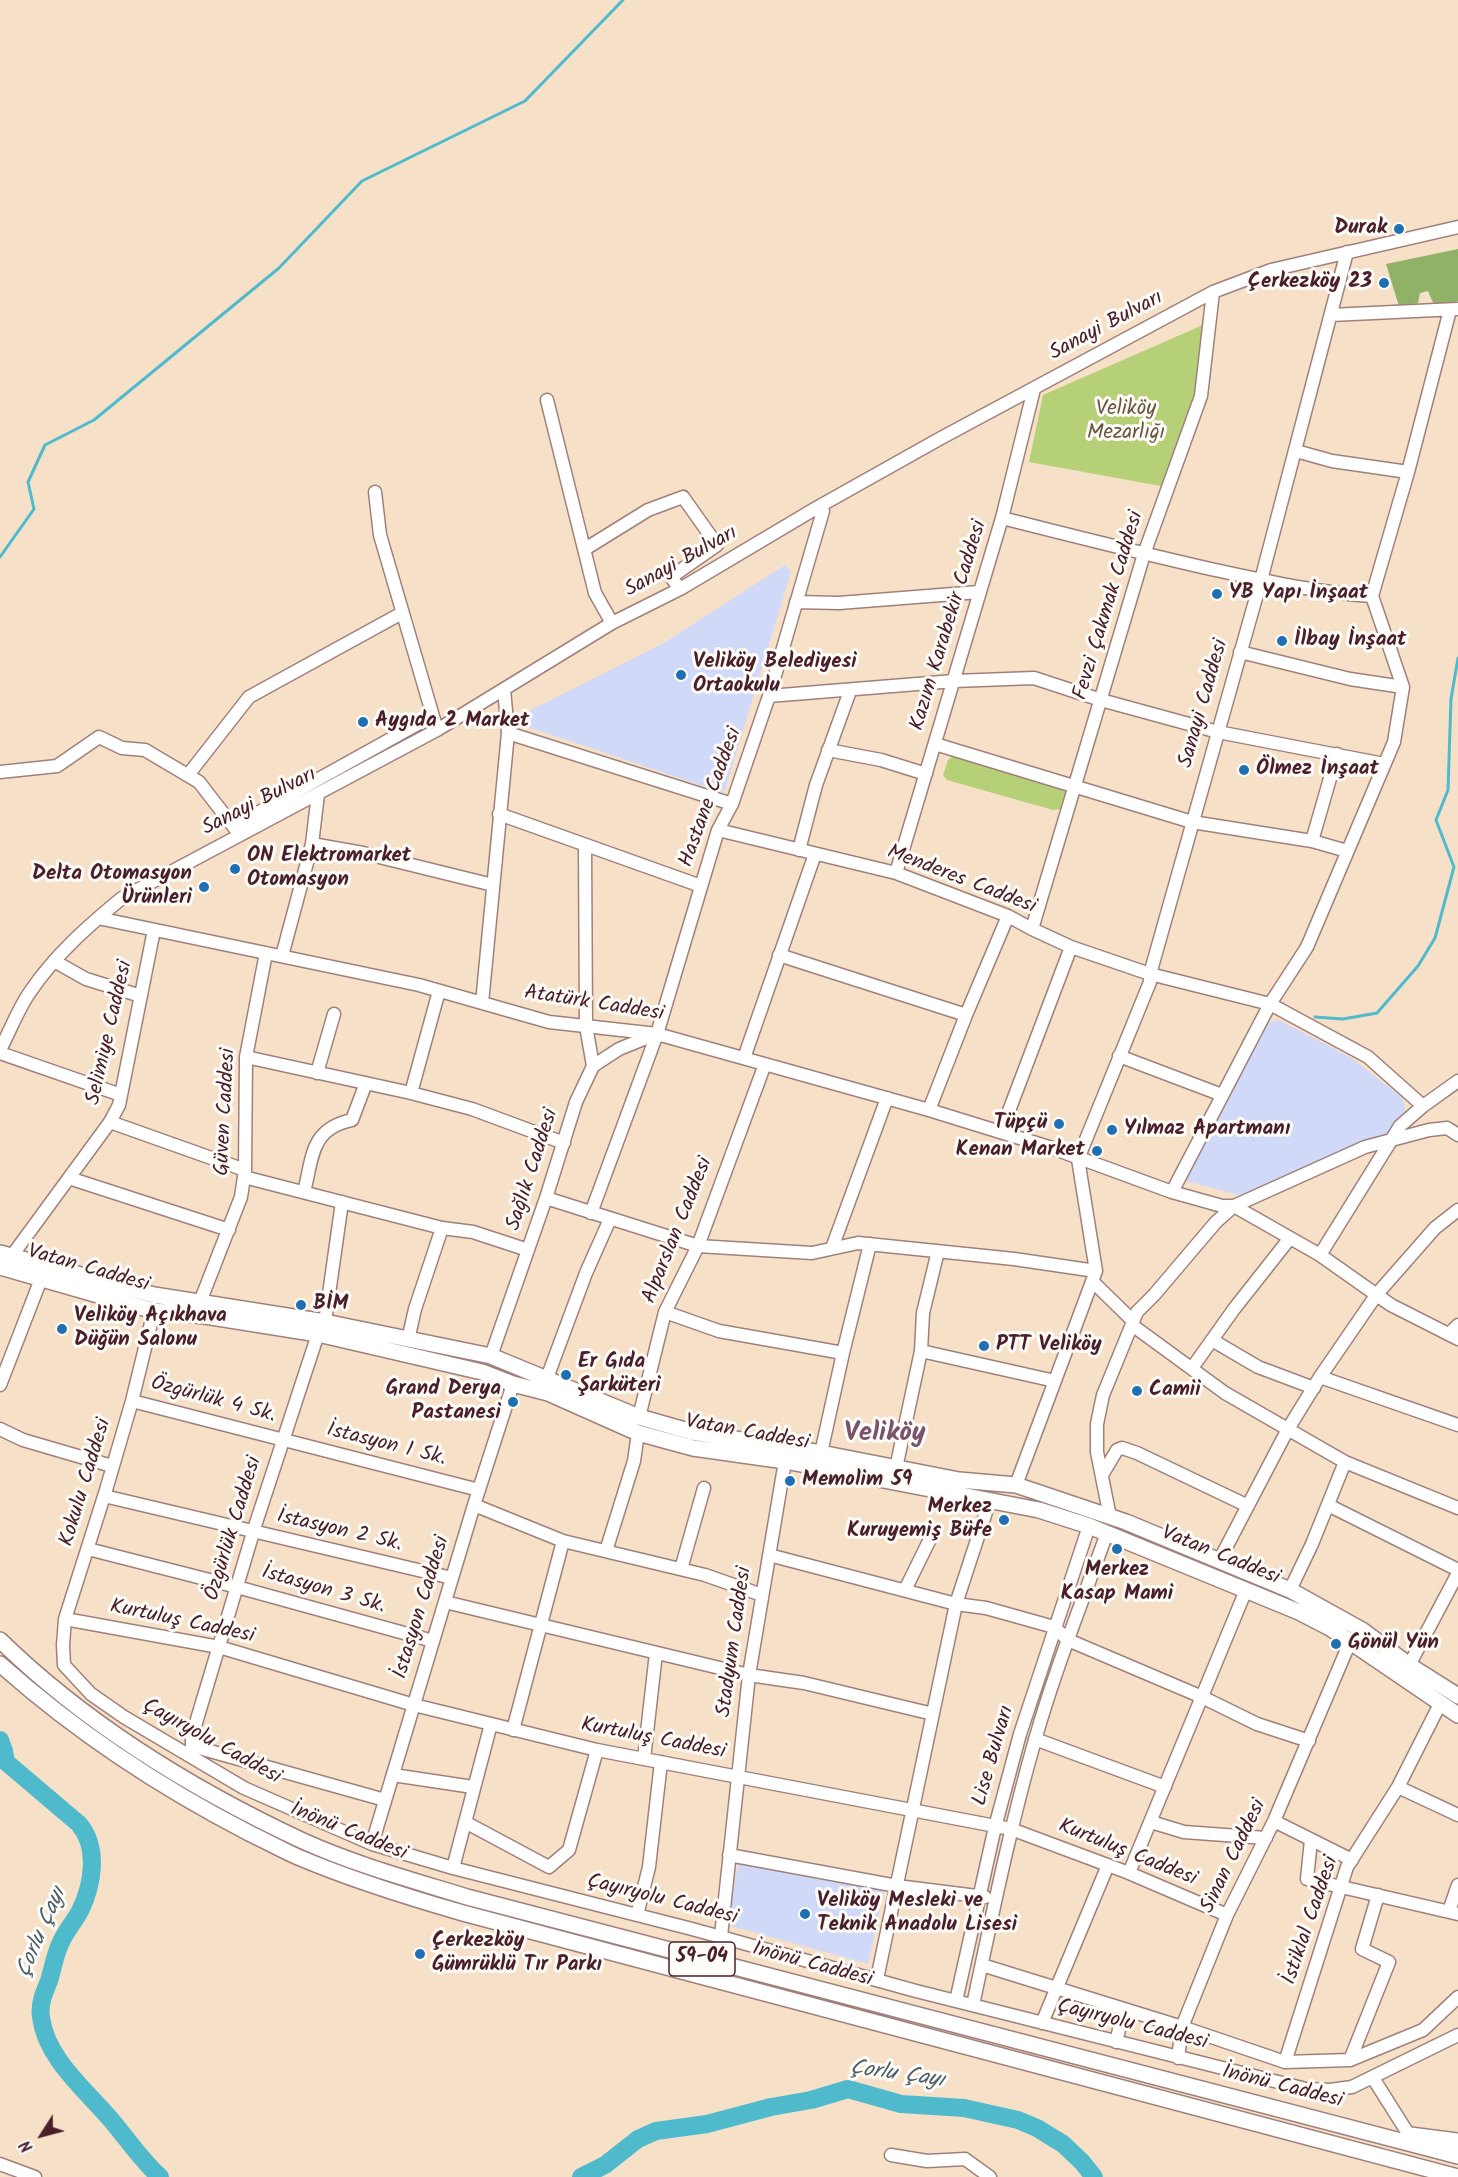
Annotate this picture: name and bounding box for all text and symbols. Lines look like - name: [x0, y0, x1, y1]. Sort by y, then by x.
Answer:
- place label: Durak: [1334, 216, 1387, 242]
- marker: Durak: [1392, 222, 1406, 236]
- place label: Çerkezköy 23: [1248, 270, 1372, 296]
- marker: Çerkezköy 23: [1377, 276, 1391, 290]
- street label: Sanayi Bulvarı: [1046, 287, 1168, 367]
- park label: Veliköy Mezarlığı: [1087, 397, 1165, 447]
- street label: Fevzi Çakmak Caddesi: [1069, 509, 1151, 703]
- street label: Kazım Karabekir Caddesi: [906, 518, 994, 734]
- street label: Sanayi Bulvarı: [621, 522, 743, 604]
- place label: YB Yapı İnşaat: [1229, 581, 1368, 607]
- marker: YB Yapı İnşaat: [1210, 587, 1224, 601]
- place label: İlbay İnşaat: [1294, 628, 1407, 654]
- marker: İlbay İnşaat: [1275, 634, 1289, 648]
- street label: Sanayi Caddesi: [1175, 637, 1235, 771]
- place label: Veliköy Belediyesi Ortaokulu: [693, 650, 857, 700]
- marker: Veliköy Belediyesi Ortaokulu: [674, 668, 688, 682]
- place label: Aygıda 2 Market: [375, 709, 529, 735]
- marker: Aygıda 2 Market: [356, 715, 370, 729]
- street label: Hastane Caddesi: [675, 725, 749, 871]
- place label: Ölmez İnşaat: [1256, 757, 1379, 783]
- street label: Sanayi Bulvarı: [199, 763, 321, 843]
- marker: Ölmez İnşaat: [1237, 763, 1251, 777]
- street label: Menderes Caddesi: [883, 841, 1039, 921]
- place label: ON Elektromarket Otomasyon: [247, 844, 411, 894]
- place label: Delta Otomasyon Ürünleri: [32, 862, 192, 912]
- marker: ON Elektromarket Otomasyon: [228, 862, 242, 876]
- marker: Delta Otomasyon Ürünleri: [197, 880, 211, 894]
- street label: Selimiye Caddesi: [82, 959, 140, 1107]
- street label: Atatürk Caddesi: [522, 982, 666, 1028]
- street label: Güven Caddesi: [211, 1048, 243, 1176]
- street label: Sağlık Caddesi: [502, 1106, 566, 1234]
- place label: Tüpçü: [994, 1111, 1047, 1137]
- marker: Tüpçü: [1052, 1117, 1066, 1131]
- place label: Yılmaz Apartmanı: [1124, 1117, 1290, 1143]
- marker: Yılmaz Apartmanı: [1105, 1123, 1119, 1137]
- place label: Kenan Market: [956, 1138, 1085, 1164]
- marker: Kenan Market: [1090, 1144, 1104, 1158]
- street label: Alparslan Caddesi: [638, 1154, 720, 1308]
- street label: Vatan Caddesi: [24, 1241, 152, 1299]
- place label: BİM: [313, 1292, 348, 1318]
- marker: BİM: [294, 1298, 308, 1312]
- place label: Veliköy Açıkhava Düğün Salonu: [74, 1304, 227, 1354]
- marker: Veliköy Açıkhava Düğün Salonu: [55, 1322, 69, 1336]
- place label: PTT Veliköy: [996, 1333, 1102, 1359]
- marker: PTT Veliköy: [977, 1339, 991, 1353]
- place label: Er Gıda Şarküteri: [578, 1350, 661, 1400]
- marker: Er Gıda Şarküteri: [559, 1368, 573, 1382]
- street label: Özgürlük 4 Sk.: [148, 1372, 278, 1430]
- place label: Grand Derya Pastanesi: [386, 1377, 501, 1427]
- place label: Camii: [1149, 1378, 1201, 1404]
- marker: Camii: [1130, 1384, 1144, 1398]
- marker: Grand Derya Pastanesi: [506, 1395, 520, 1409]
- street label: Vatan Caddesi: [683, 1411, 811, 1457]
- street label: Kokulu Caddesi: [56, 1416, 118, 1550]
- street label: İstasyon 1 Sk.: [324, 1419, 448, 1473]
- district label: Veliköy: [844, 1419, 926, 1451]
- street label: Özgürlük Caddesi: [201, 1454, 269, 1604]
- place label: Memolim 59: [802, 1468, 912, 1494]
- marker: Memolim 59: [783, 1474, 797, 1488]
- place label: Merkez Kuruyemiş Büfe: [847, 1495, 992, 1545]
- street label: İstasyon 2 Sk.: [274, 1505, 404, 1559]
- marker: Merkez Kuruyemiş Büfe: [997, 1513, 1011, 1527]
- street label: Vatan Caddesi: [1157, 1522, 1283, 1592]
- street label: İstasyon Caddesi: [389, 1533, 457, 1683]
- marker: Merkez Kasap Mami: [1110, 1542, 1124, 1556]
- place label: Merkez Kasap Mami: [1061, 1558, 1173, 1608]
- street label: İstasyon 3 Sk.: [258, 1561, 388, 1621]
- street label: Stadyum Caddesi: [713, 1565, 759, 1719]
- street label: Kurtuluş Caddesi: [107, 1595, 257, 1651]
- place label: Gönül Yün: [1348, 1631, 1439, 1657]
- marker: Gönül Yün: [1329, 1637, 1343, 1651]
- street label: Çayıryolu Caddesi: [137, 1695, 285, 1791]
- street label: Lise Bulvarı: [969, 1703, 1021, 1809]
- street label: Kurtuluş Caddesi: [578, 1714, 728, 1766]
- street label: Sinan Caddesi: [1197, 1796, 1273, 1918]
- street label: İnönü Caddesi: [286, 1798, 410, 1868]
- street label: Kurtuluş Caddesi: [1054, 1815, 1200, 1893]
- street label: İstiklal Caddesi: [1278, 1854, 1346, 1988]
- street label: Çayıryolu Caddesi: [584, 1870, 740, 1932]
- water label: Çorlu Çayı: [12, 1884, 74, 1982]
- place label: Veliköy Mesleki ve Teknik Anadolu Lisesi: [817, 1889, 1017, 1939]
- marker: Veliköy Mesleki ve Teknik Anadolu Lisesi: [798, 1907, 812, 1921]
- place label: Çerkezköy Gümrüklü Tır Parkı: [432, 1929, 602, 1979]
- street label: İnönü Caddesi: [749, 1938, 875, 1994]
- road number: 59-04: [669, 1942, 735, 1976]
- marker: Çerkezköy Gümrüklü Tır Parkı: [413, 1947, 427, 1961]
- street label: Çayıryolu Caddesi: [1054, 1995, 1210, 2057]
- water label: Çorlu Çayı: [848, 2056, 946, 2096]
- street label: İnönü Caddesi: [1219, 2061, 1345, 2115]
- north arrow: [12, 2105, 72, 2165]
- text: N: [14, 2134, 40, 2157]

